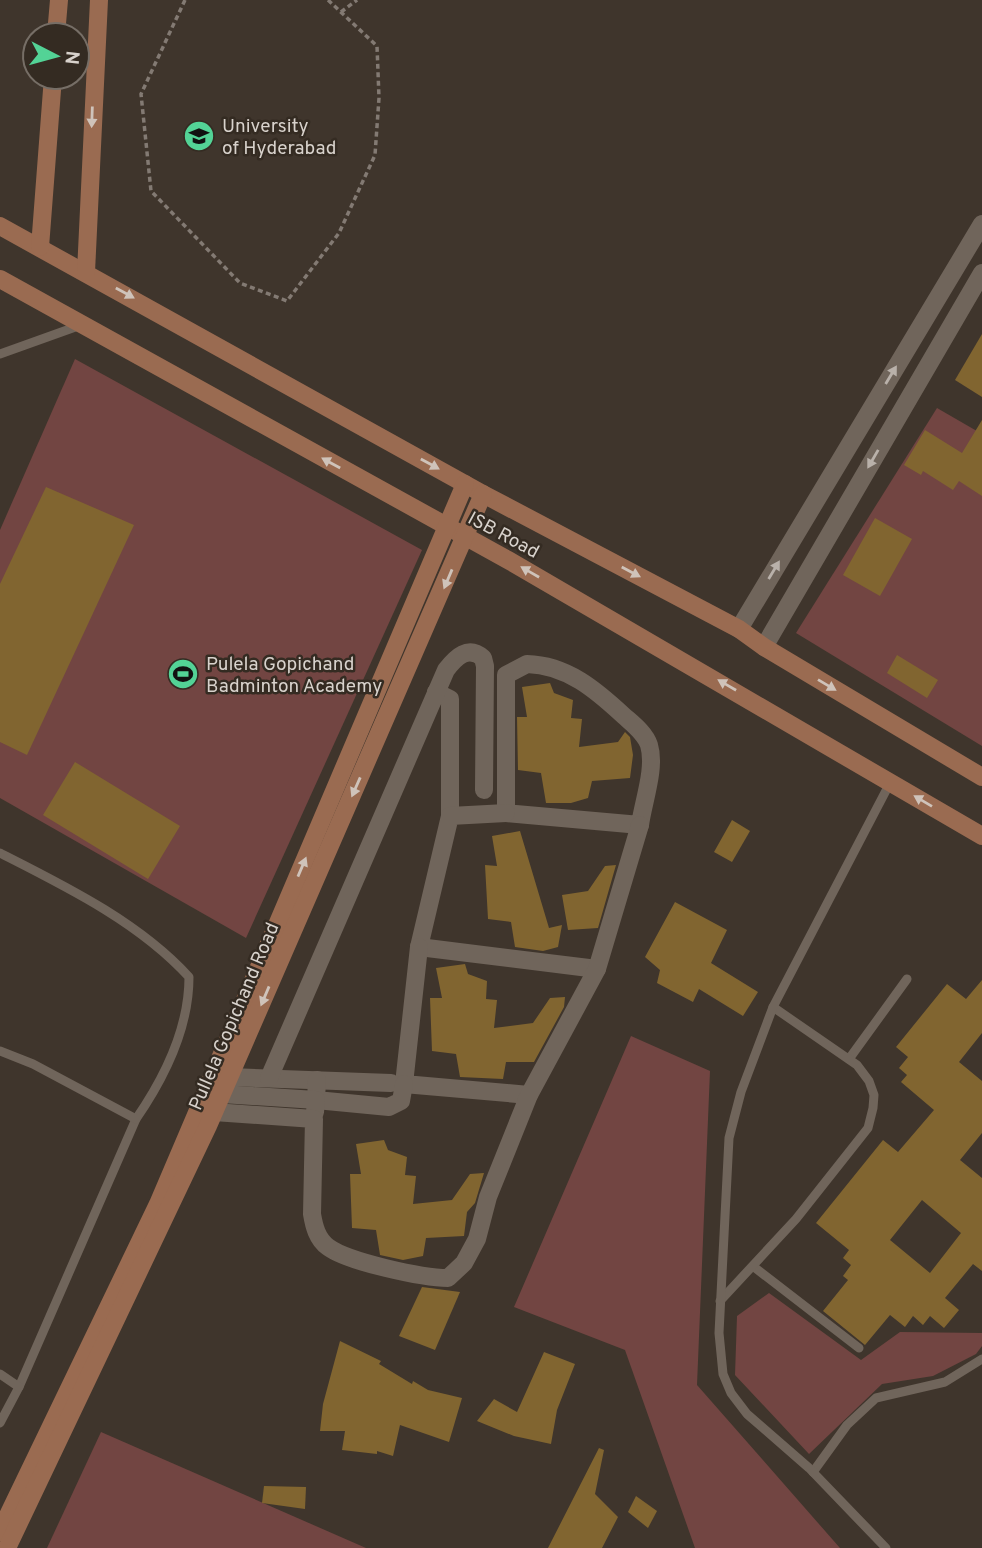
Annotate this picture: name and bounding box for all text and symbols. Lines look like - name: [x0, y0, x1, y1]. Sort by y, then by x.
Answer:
- north arrow: [21, 21, 91, 91]
- text: N: [58, 50, 84, 66]
- one-way arrow: [86, 106, 97, 128]
- place label: University of Hyderabad: [222, 115, 336, 161]
- school or university icon: University of Hyderabad: [182, 119, 216, 153]
- one-way arrow: [115, 287, 134, 299]
- one-way arrow: [885, 366, 897, 385]
- one-way arrow: [867, 449, 879, 468]
- one-way arrow: [321, 457, 340, 469]
- one-way arrow: [420, 458, 440, 470]
- street label: ISB Road: [463, 507, 543, 565]
- one-way arrow: [767, 561, 780, 580]
- one-way arrow: [621, 565, 641, 577]
- one-way arrow: [520, 566, 540, 578]
- one-way arrow: [442, 569, 453, 590]
- place label: Pulela Gopichand Badminton Academy: [206, 653, 382, 699]
- sports icon: Pulela Gopichand Badminton Academy: [166, 657, 200, 691]
- one-way arrow: [718, 679, 737, 692]
- one-way arrow: [818, 679, 837, 691]
- one-way arrow: [350, 777, 361, 798]
- one-way arrow: [914, 795, 933, 807]
- one-way arrow: [297, 857, 308, 878]
- street label: Pullela Gopichand Road: [184, 919, 285, 1114]
- one-way arrow: [259, 986, 271, 1006]

